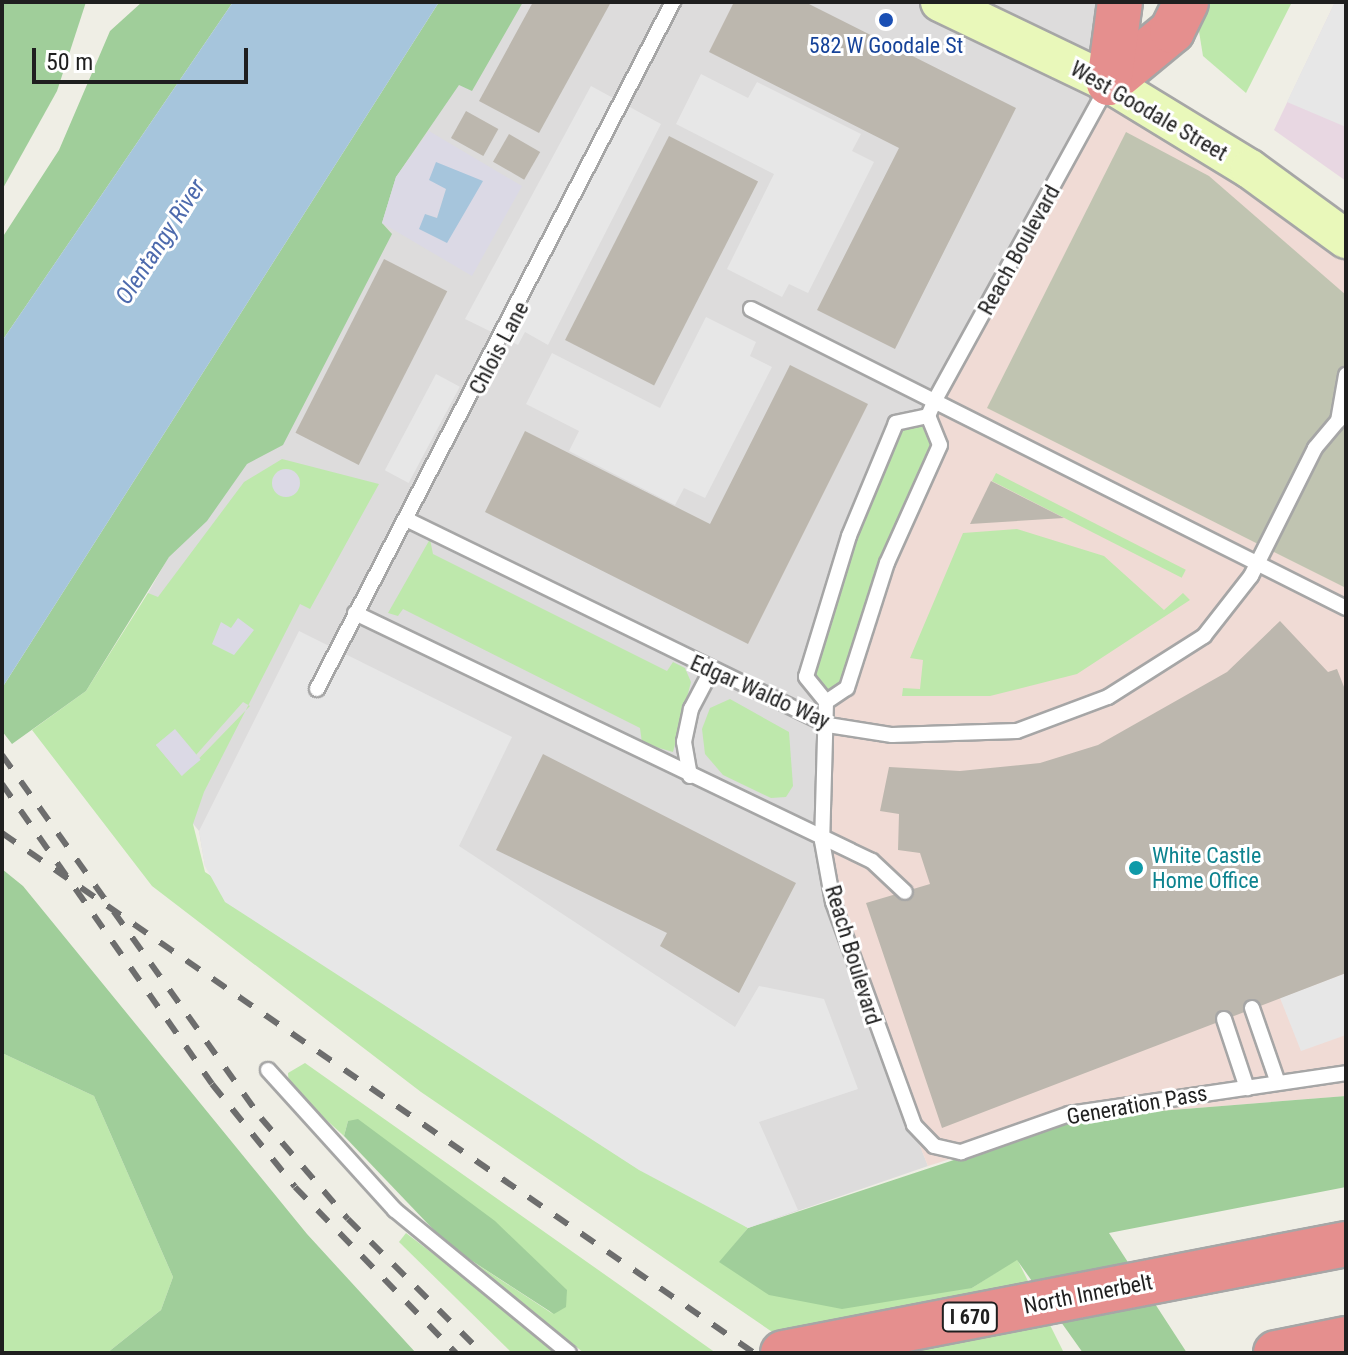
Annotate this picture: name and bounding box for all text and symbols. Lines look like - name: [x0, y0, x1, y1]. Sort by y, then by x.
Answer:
- marker: 582 W Goodale St: [877, 11, 895, 29]
- scale bar: [36, 32, 252, 82]
- place label: 582 W Goodale St: [809, 33, 963, 59]
- text: 50 m: [46, 48, 93, 76]
- street label: West Goodale Street: [1066, 55, 1232, 167]
- water label: Olentangy River: [110, 174, 212, 310]
- street label: Reach Boulevard: [972, 180, 1066, 320]
- street label: Chlois Lane: [464, 297, 534, 399]
- street label: Edgar Waldo Way: [686, 649, 834, 735]
- place label: White Castle Home Office: [1152, 842, 1261, 894]
- marker: White Castle Home Office: [1127, 859, 1145, 877]
- street label: Reach Boulevard: [819, 882, 887, 1028]
- street label: Generation Pass: [1065, 1080, 1209, 1130]
- street label: North Innerbelt: [1021, 1269, 1155, 1319]
- road number: I 670: [940, 1301, 1000, 1333]

